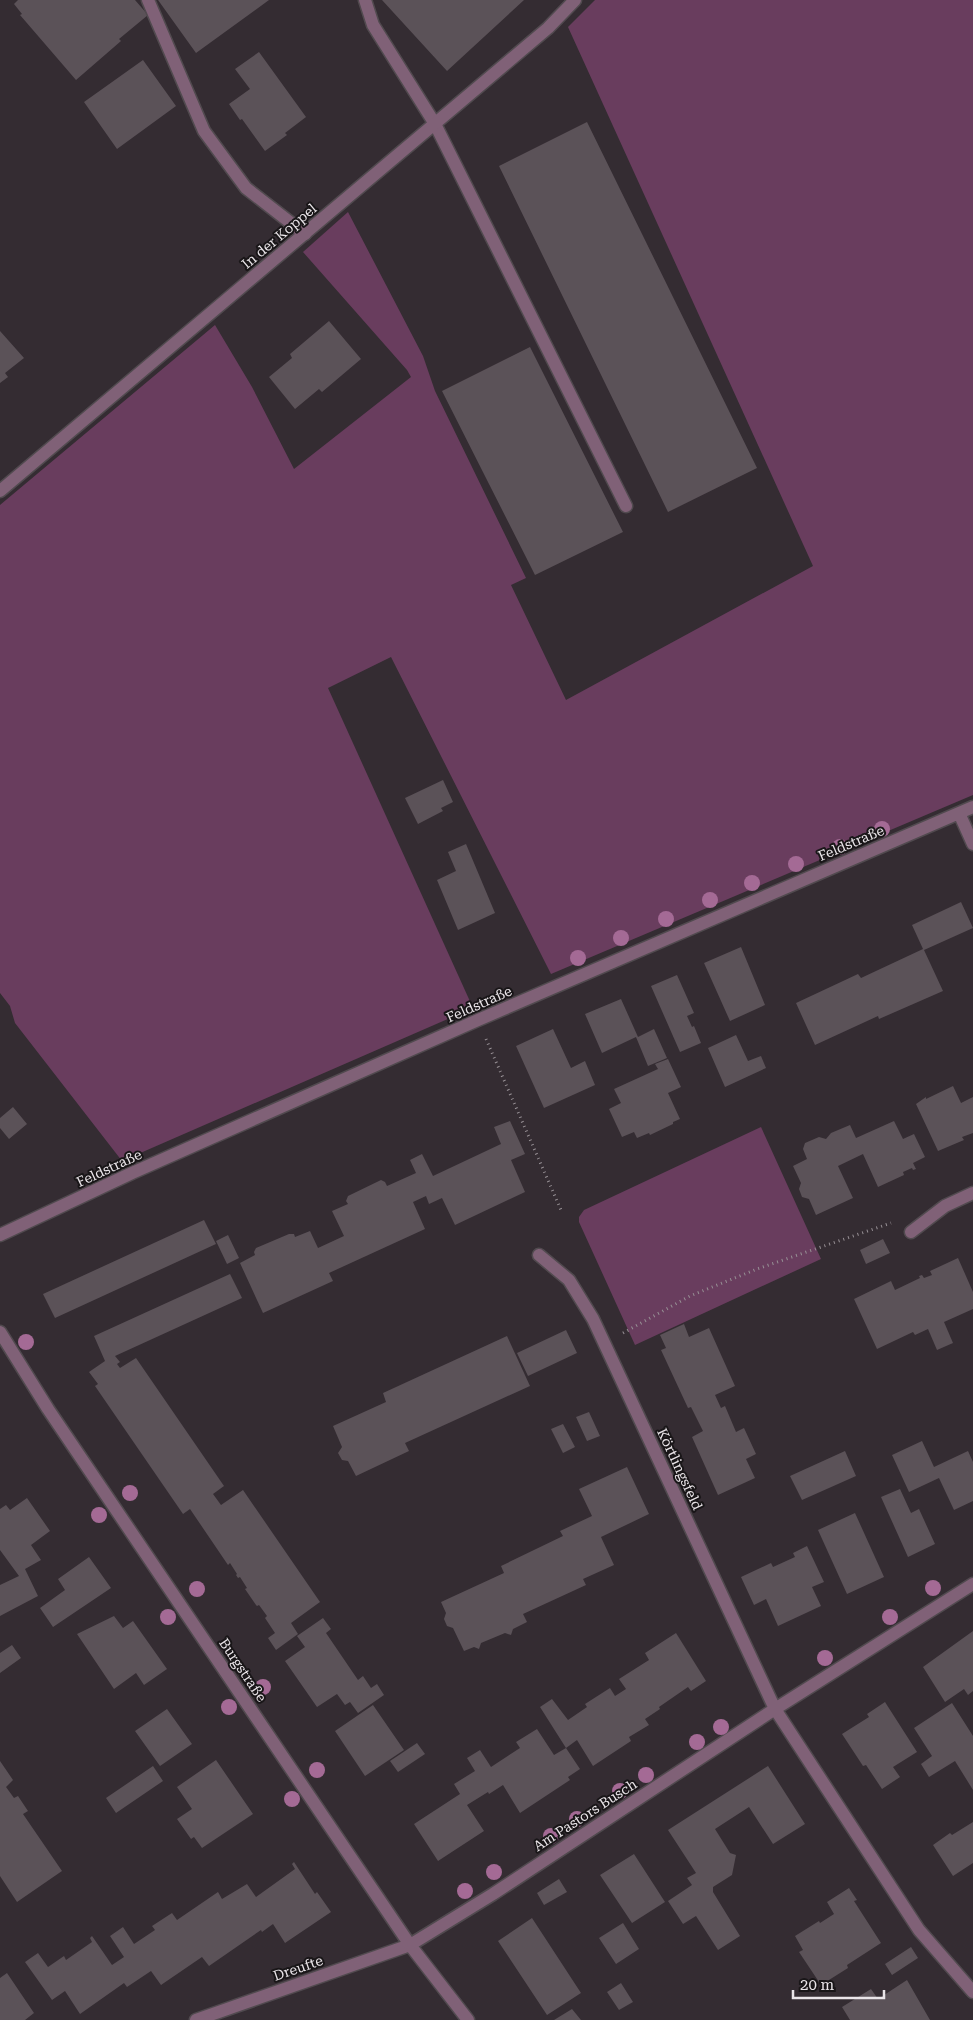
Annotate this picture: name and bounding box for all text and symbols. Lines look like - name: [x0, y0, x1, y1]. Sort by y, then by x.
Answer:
- street label: In der Koppel: [238, 200, 320, 272]
- street label: Feldstraße: [816, 822, 887, 864]
- street label: Feldstraße: [444, 982, 515, 1026]
- street label: Feldstraße: [74, 1146, 144, 1190]
- street label: Körtlingsfeld: [654, 1426, 706, 1512]
- street label: Burgstraße: [216, 1635, 270, 1705]
- street label: Am Pastors Busch: [530, 1776, 640, 1854]
- street label: Dreufte: [271, 1952, 325, 1984]
- scale bar: [793, 1968, 884, 2000]
- text: 20 m: [800, 1976, 835, 1994]

